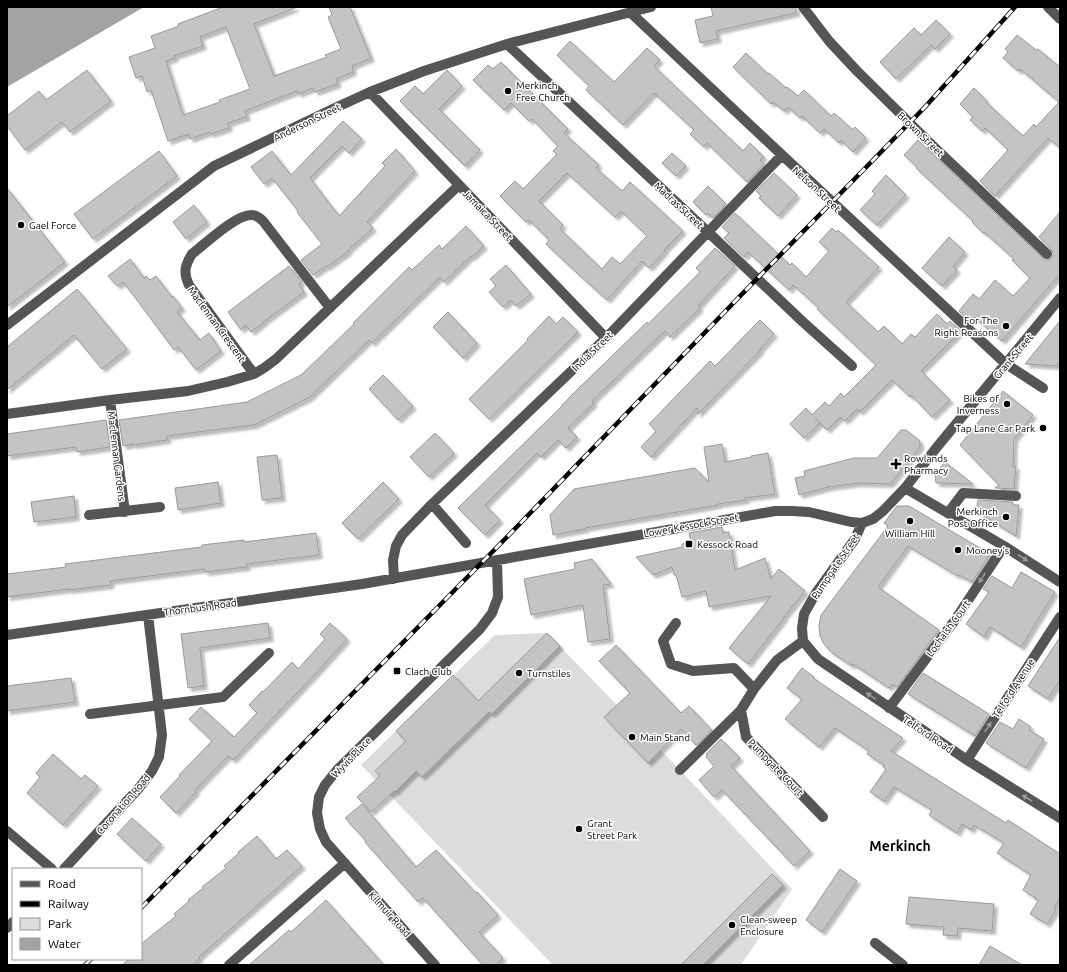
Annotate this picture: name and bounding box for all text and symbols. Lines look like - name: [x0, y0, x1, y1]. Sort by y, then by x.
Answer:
- place label: Merkinch Free Church: [516, 80, 570, 103]
- marker: Merkinch Free Church: [503, 86, 513, 96]
- street label: Anderson Street: [272, 101, 343, 143]
- street label: Brown Street: [895, 110, 946, 159]
- street label: Nelson Street: [790, 164, 843, 214]
- street label: Madras Street: [652, 180, 706, 231]
- street label: Jamaica Street: [461, 188, 515, 243]
- marker: Gael Force: [16, 220, 26, 230]
- place label: Gael Force: [29, 220, 76, 231]
- street label: Maclennan Crescent: [185, 284, 248, 364]
- place label: For The Right Reasons: [935, 315, 998, 338]
- marker: For The Right Reasons: [1001, 321, 1011, 331]
- street label: India Street: [570, 329, 615, 373]
- street label: Grant Street: [991, 332, 1035, 381]
- place label: Bikes of Inverness: [957, 393, 999, 416]
- marker: Bikes of Inverness: [1002, 399, 1012, 409]
- street label: MacLennan Gardens: [106, 410, 127, 502]
- place label: Tap Lane Car Park: [956, 423, 1035, 434]
- marker: Tap Lane Car Park: [1038, 423, 1048, 433]
- place label: Rowlands Pharmacy: [904, 453, 948, 476]
- marker: Rowlands Pharmacy: [891, 459, 901, 469]
- place label: Merkinch Post Office: [948, 506, 998, 529]
- street label: Lower Kessock Street: [643, 512, 739, 539]
- marker: Merkinch Post Office: [1001, 512, 1011, 522]
- marker: William Hill: [905, 516, 915, 526]
- place label: William Hill: [885, 528, 936, 539]
- street label: Pumpgate Street: [809, 531, 861, 601]
- marker: Kessock Road: [684, 539, 694, 549]
- place label: Kessock Road: [697, 539, 758, 550]
- marker: Mooney's: [953, 545, 963, 555]
- place label: Mooney's: [966, 545, 1009, 556]
- one-way arrow: [1018, 554, 1028, 562]
- one-way arrow: [978, 573, 986, 583]
- street label: Thornbush Road: [163, 597, 237, 618]
- street label: Lochalsh Court: [924, 598, 973, 659]
- street label: Telford Avenue: [990, 657, 1037, 720]
- marker: Clach Club: [392, 666, 402, 676]
- place label: Clach Club: [405, 666, 452, 677]
- marker: Turnstiles: [514, 668, 524, 678]
- place label: Turnstiles: [527, 668, 571, 679]
- one-way arrow: [866, 692, 877, 700]
- street label: Telford Road: [901, 714, 955, 755]
- one-way arrow: [984, 722, 992, 732]
- marker: Main Stand: [627, 732, 637, 742]
- place label: Main Stand: [640, 732, 690, 743]
- street label: Wyvis Place: [329, 735, 373, 780]
- street label: Pumpgate Court: [746, 737, 805, 798]
- street label: Coronation Road: [94, 772, 152, 837]
- one-way arrow: [1021, 794, 1033, 801]
- place label: Grant Street Park: [587, 818, 637, 841]
- marker: Grant Street Park: [574, 824, 584, 834]
- district label: Merkinch: [869, 838, 931, 854]
- legend: [12, 868, 142, 960]
- text: Road: [48, 877, 76, 890]
- street label: Kilmuir Road: [366, 889, 413, 939]
- text: Railway: [48, 897, 89, 910]
- place label: Clean-sweep Enclosure: [740, 914, 797, 937]
- text: Park: [48, 917, 72, 930]
- marker: Clean-sweep Enclosure: [727, 920, 737, 930]
- text: Water: [48, 937, 81, 950]

